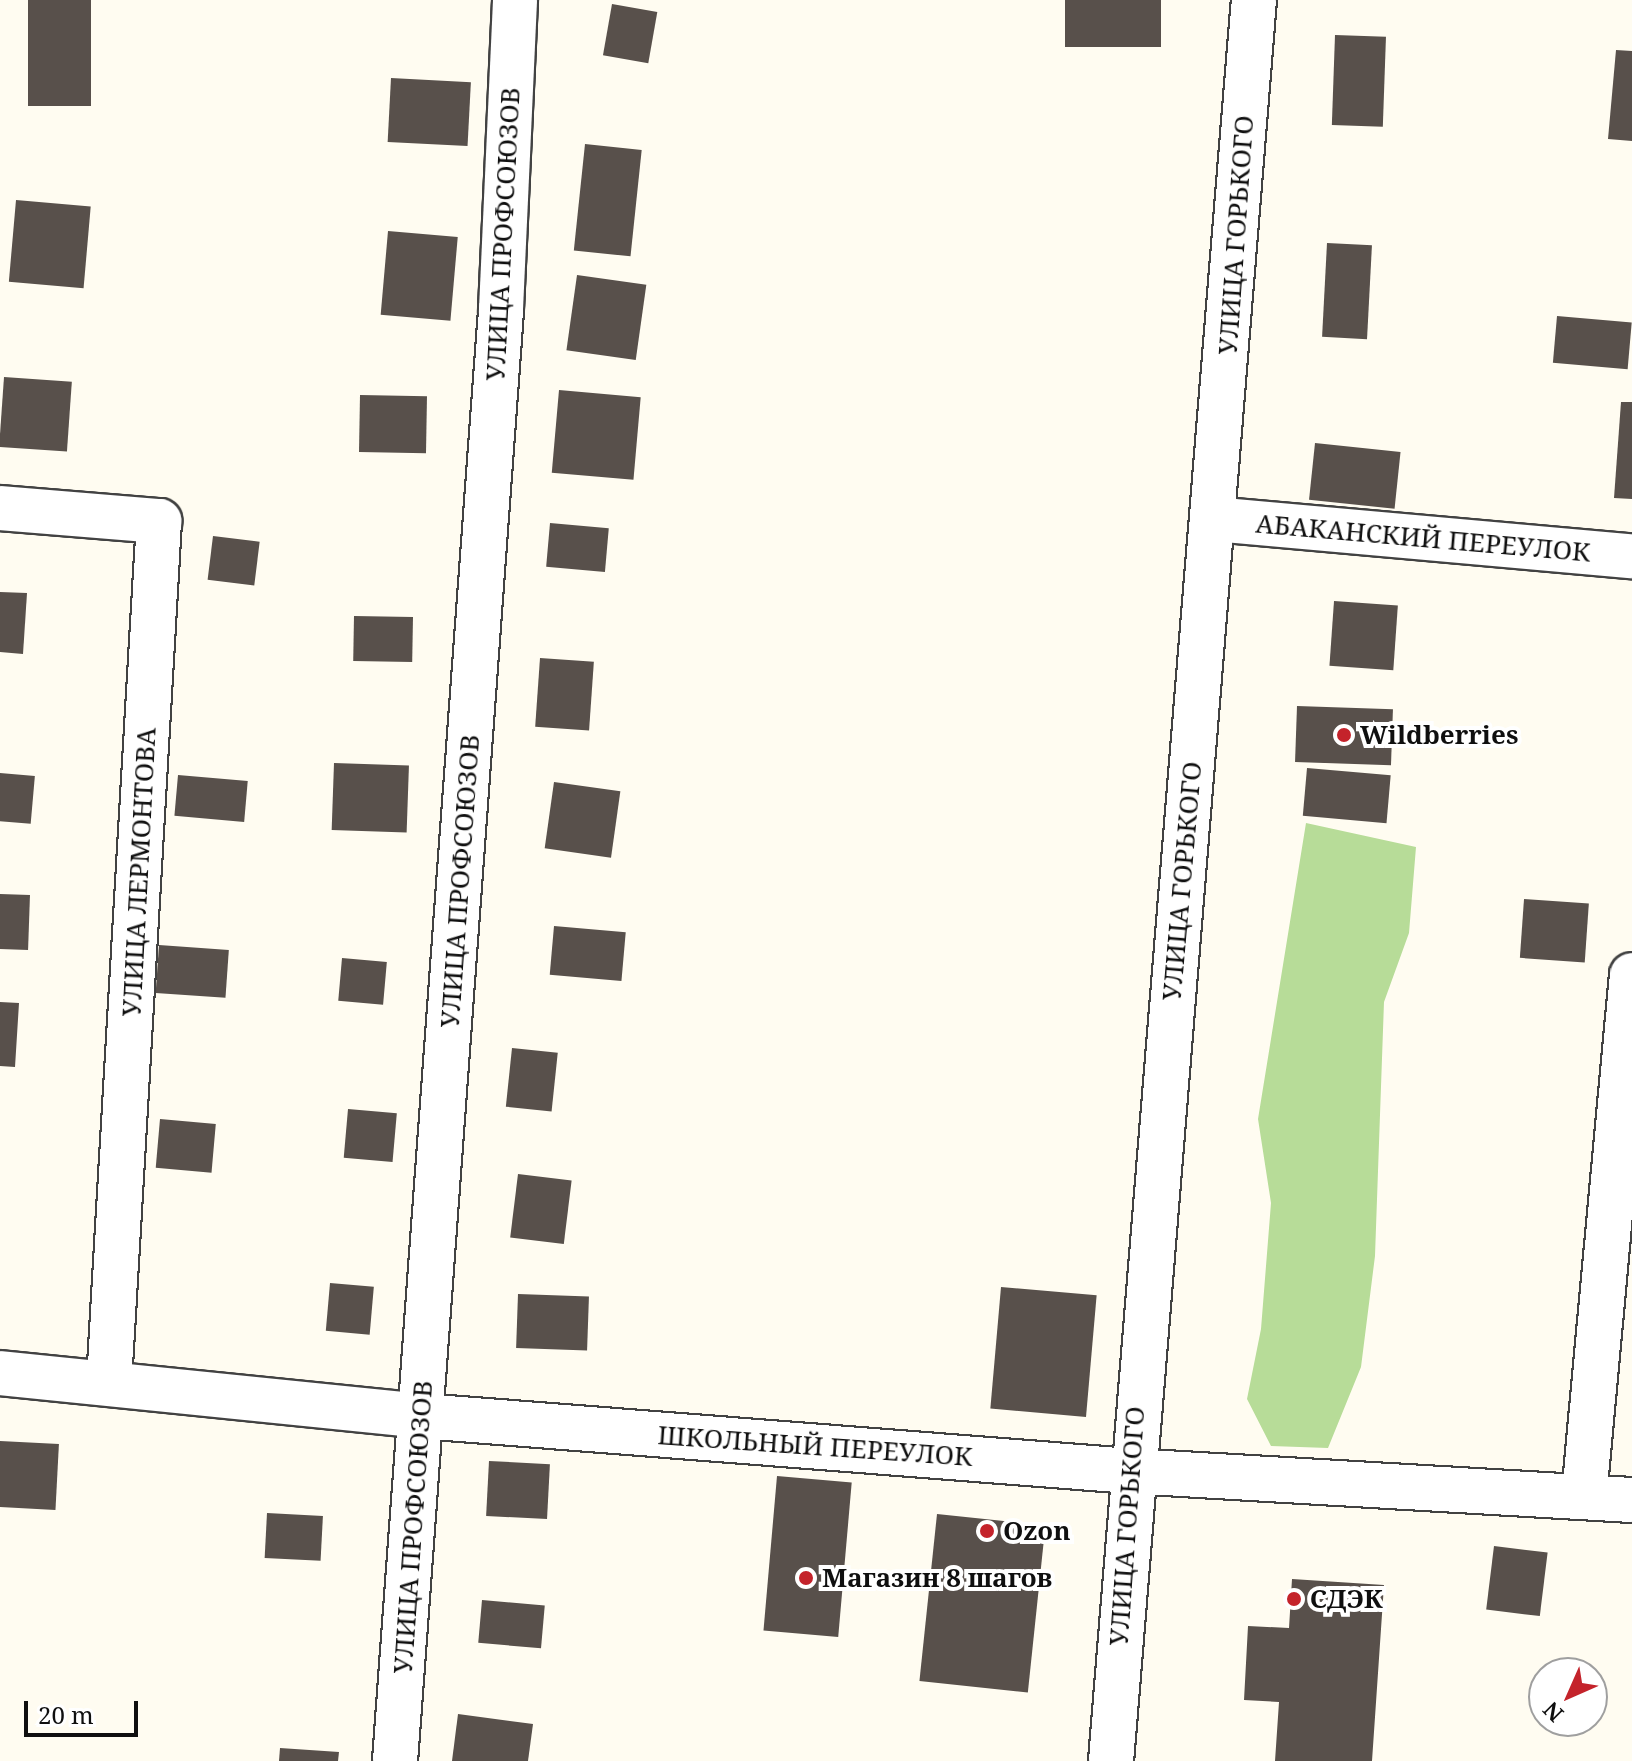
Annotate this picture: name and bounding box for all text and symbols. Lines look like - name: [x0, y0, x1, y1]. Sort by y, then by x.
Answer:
- street label: УЛИЦА ПРОФСОЮЗОВ: [480, 86, 526, 382]
- street label: УЛИЦА ГОРЬКОГО: [1212, 114, 1260, 356]
- street label: АБАКАНСКИЙ ПЕРЕУЛОК: [1254, 508, 1592, 568]
- place label: Wildberries: [1360, 719, 1518, 751]
- marker: Wildberries: [1335, 726, 1353, 744]
- street label: УЛИЦА ЛЕРМОНТОВА: [116, 727, 162, 1017]
- street label: УЛИЦА ПРОФСОЮЗОВ: [434, 733, 486, 1029]
- street label: УЛИЦА ГОРЬКОГО: [1156, 760, 1208, 1002]
- street label: УЛИЦА ПРОФСОЮЗОВ: [387, 1379, 439, 1675]
- street label: УЛИЦА ГОРЬКОГО: [1103, 1405, 1151, 1647]
- street label: ШКОЛЬНЫЙ ПЕРЕУЛОК: [657, 1419, 973, 1473]
- place label: Ozon: [1003, 1515, 1071, 1547]
- marker: Ozon: [978, 1522, 996, 1540]
- place label: Магазин 8 шагов: [822, 1562, 1052, 1594]
- marker: Магазин 8 шагов: [797, 1569, 815, 1587]
- place label: СДЭК: [1310, 1583, 1383, 1615]
- marker: СДЭК: [1285, 1590, 1303, 1608]
- north arrow: [1528, 1657, 1608, 1737]
- scale bar: [28, 1685, 142, 1735]
- text: N: [1536, 1696, 1569, 1729]
- text: 20 m: [38, 1698, 94, 1731]

